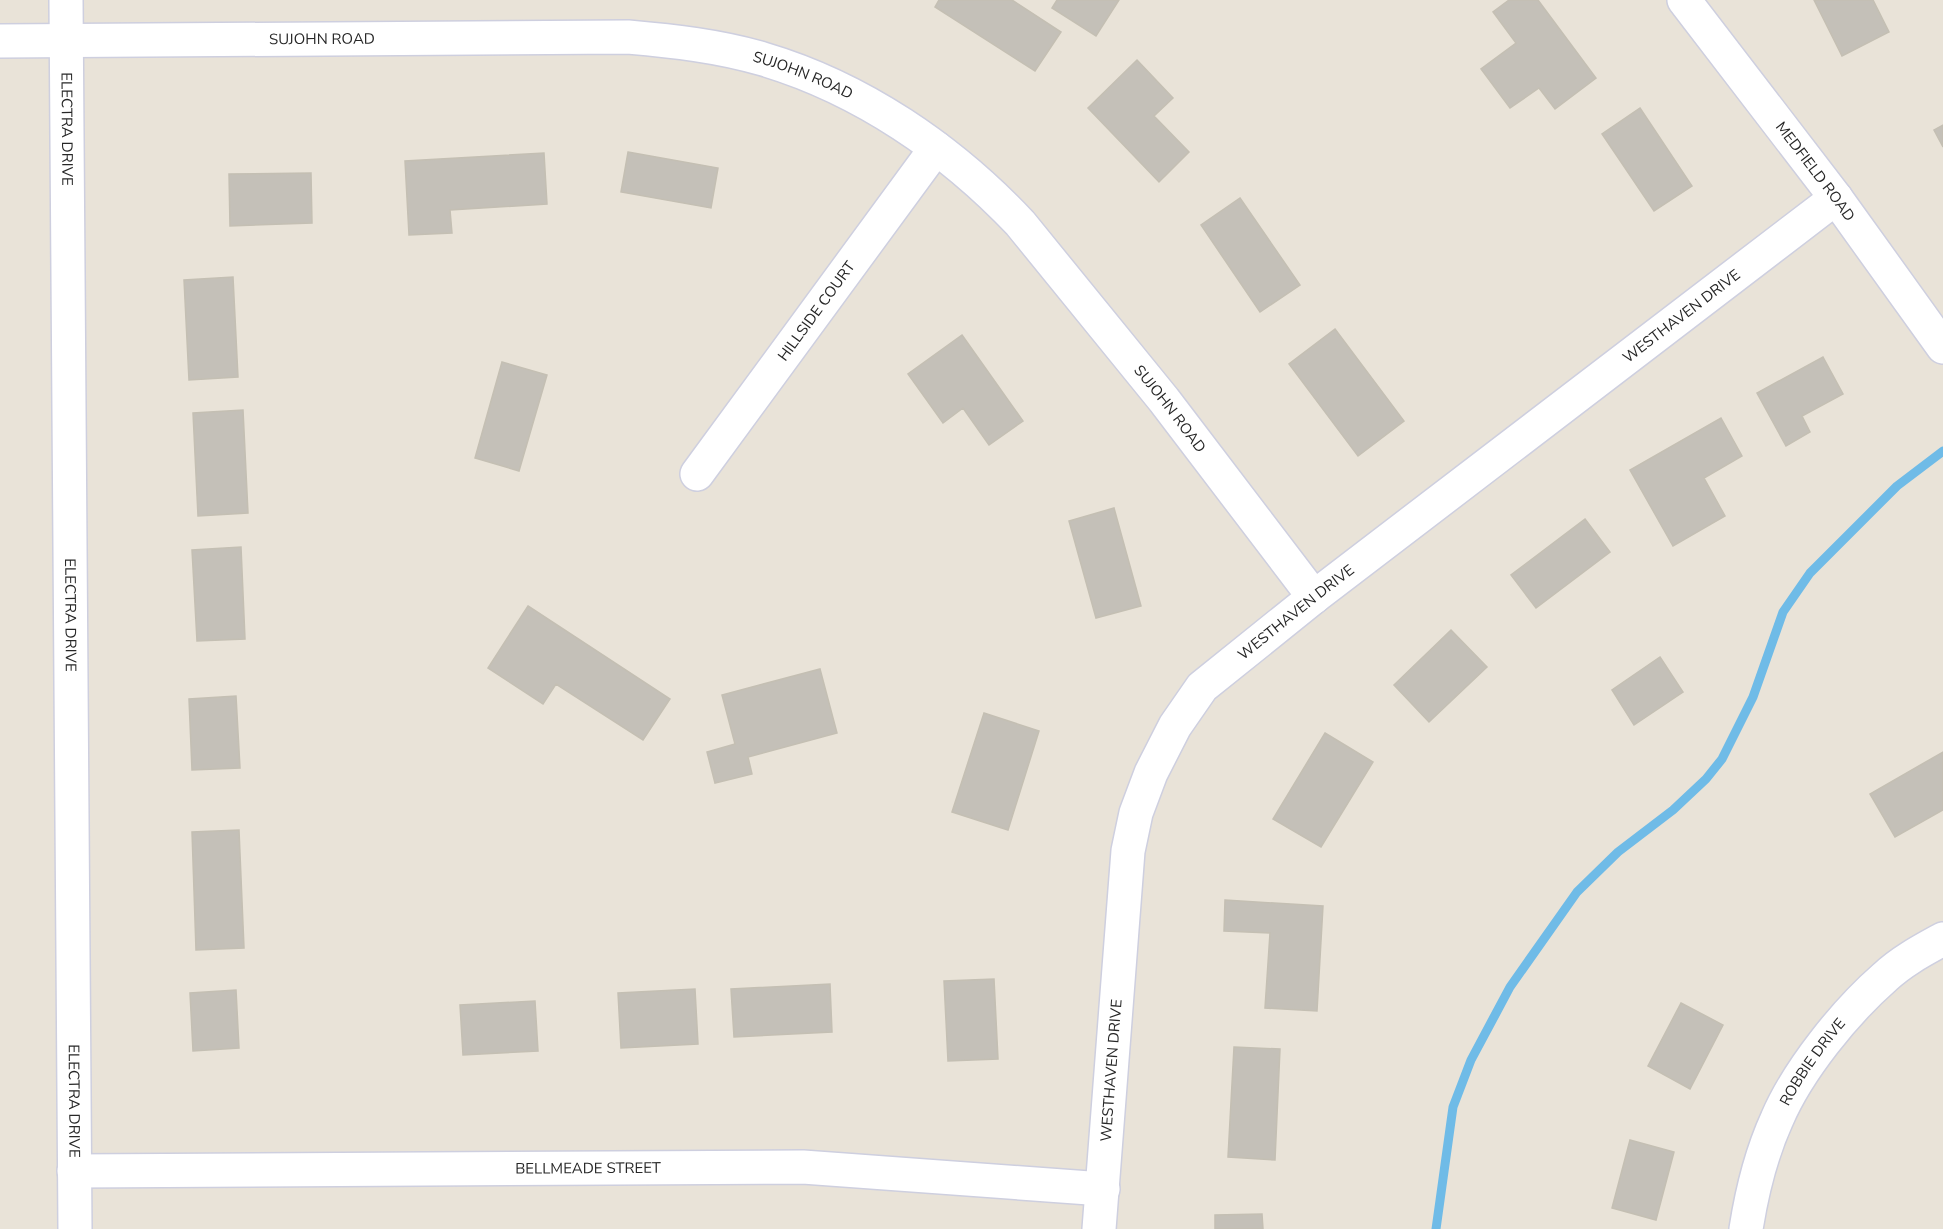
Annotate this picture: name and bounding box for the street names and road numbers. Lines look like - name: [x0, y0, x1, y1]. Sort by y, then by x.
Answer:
- street label: SUJOHN ROAD: [269, 29, 375, 49]
- street label: SUJOHN ROAD: [751, 47, 856, 104]
- street label: ELECTRA DRIVE: [57, 72, 77, 186]
- street label: MEDFIELD ROAD: [1771, 118, 1860, 225]
- street label: HILLSIDE COURT: [773, 257, 860, 365]
- street label: WESTHAVEN DRIVE: [1619, 265, 1744, 368]
- street label: SUJOHN ROAD: [1129, 361, 1210, 457]
- street label: ELECTRA DRIVE: [60, 558, 81, 672]
- street label: WESTHAVEN DRIVE: [1234, 560, 1358, 664]
- street label: WESTHAVEN DRIVE: [1096, 998, 1127, 1142]
- street label: ROBBIE DRIVE: [1775, 1014, 1850, 1109]
- street label: ELECTRA DRIVE: [64, 1044, 84, 1158]
- street label: BELLMEADE STREET: [515, 1158, 661, 1179]

